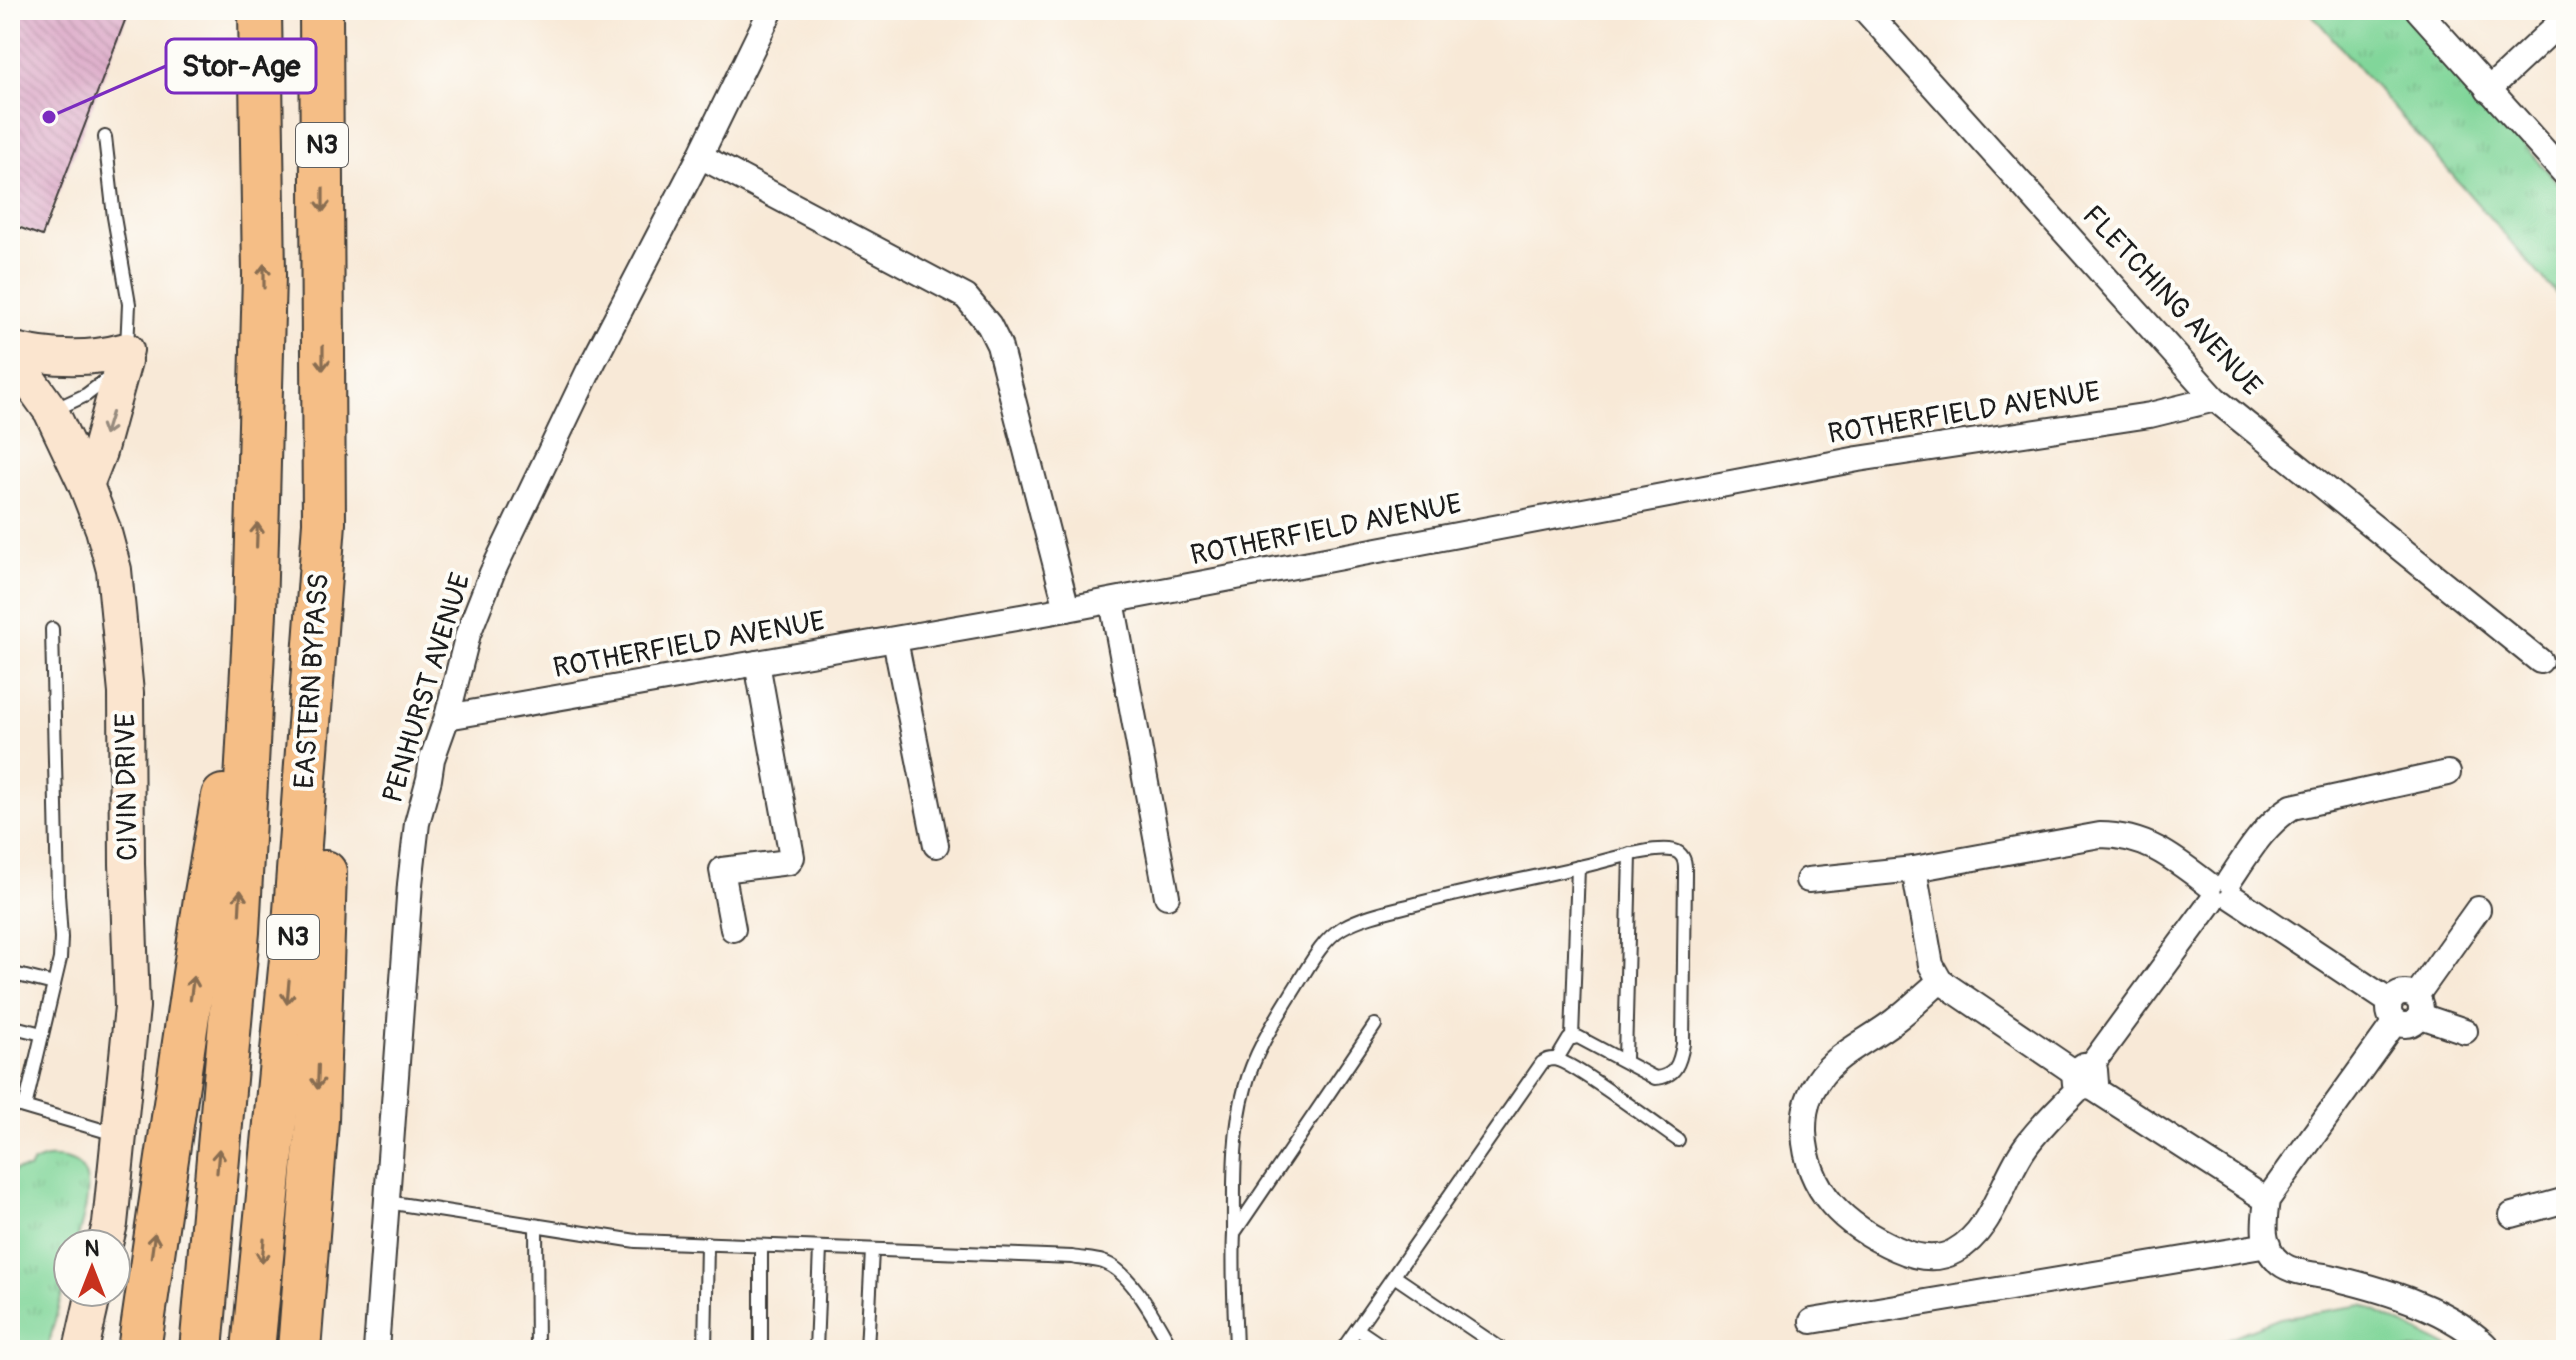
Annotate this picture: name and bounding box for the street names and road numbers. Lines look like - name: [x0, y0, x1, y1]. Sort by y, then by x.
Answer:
- road number: N3: [296, 123, 348, 167]
- street label: FLETCHING AVENUE: [2075, 198, 2269, 404]
- street label: ROTHERFIELD AVENUE: [1825, 374, 2103, 452]
- street label: ROTHERFIELD AVENUE: [1188, 487, 1464, 573]
- street label: PENHURST AVENUE: [375, 569, 479, 807]
- street label: EASTERN BYPASS: [287, 572, 337, 790]
- street label: ROTHERFIELD AVENUE: [550, 604, 828, 686]
- street label: CIVIN DRIVE: [108, 713, 146, 861]
- road number: N3: [267, 915, 319, 959]

